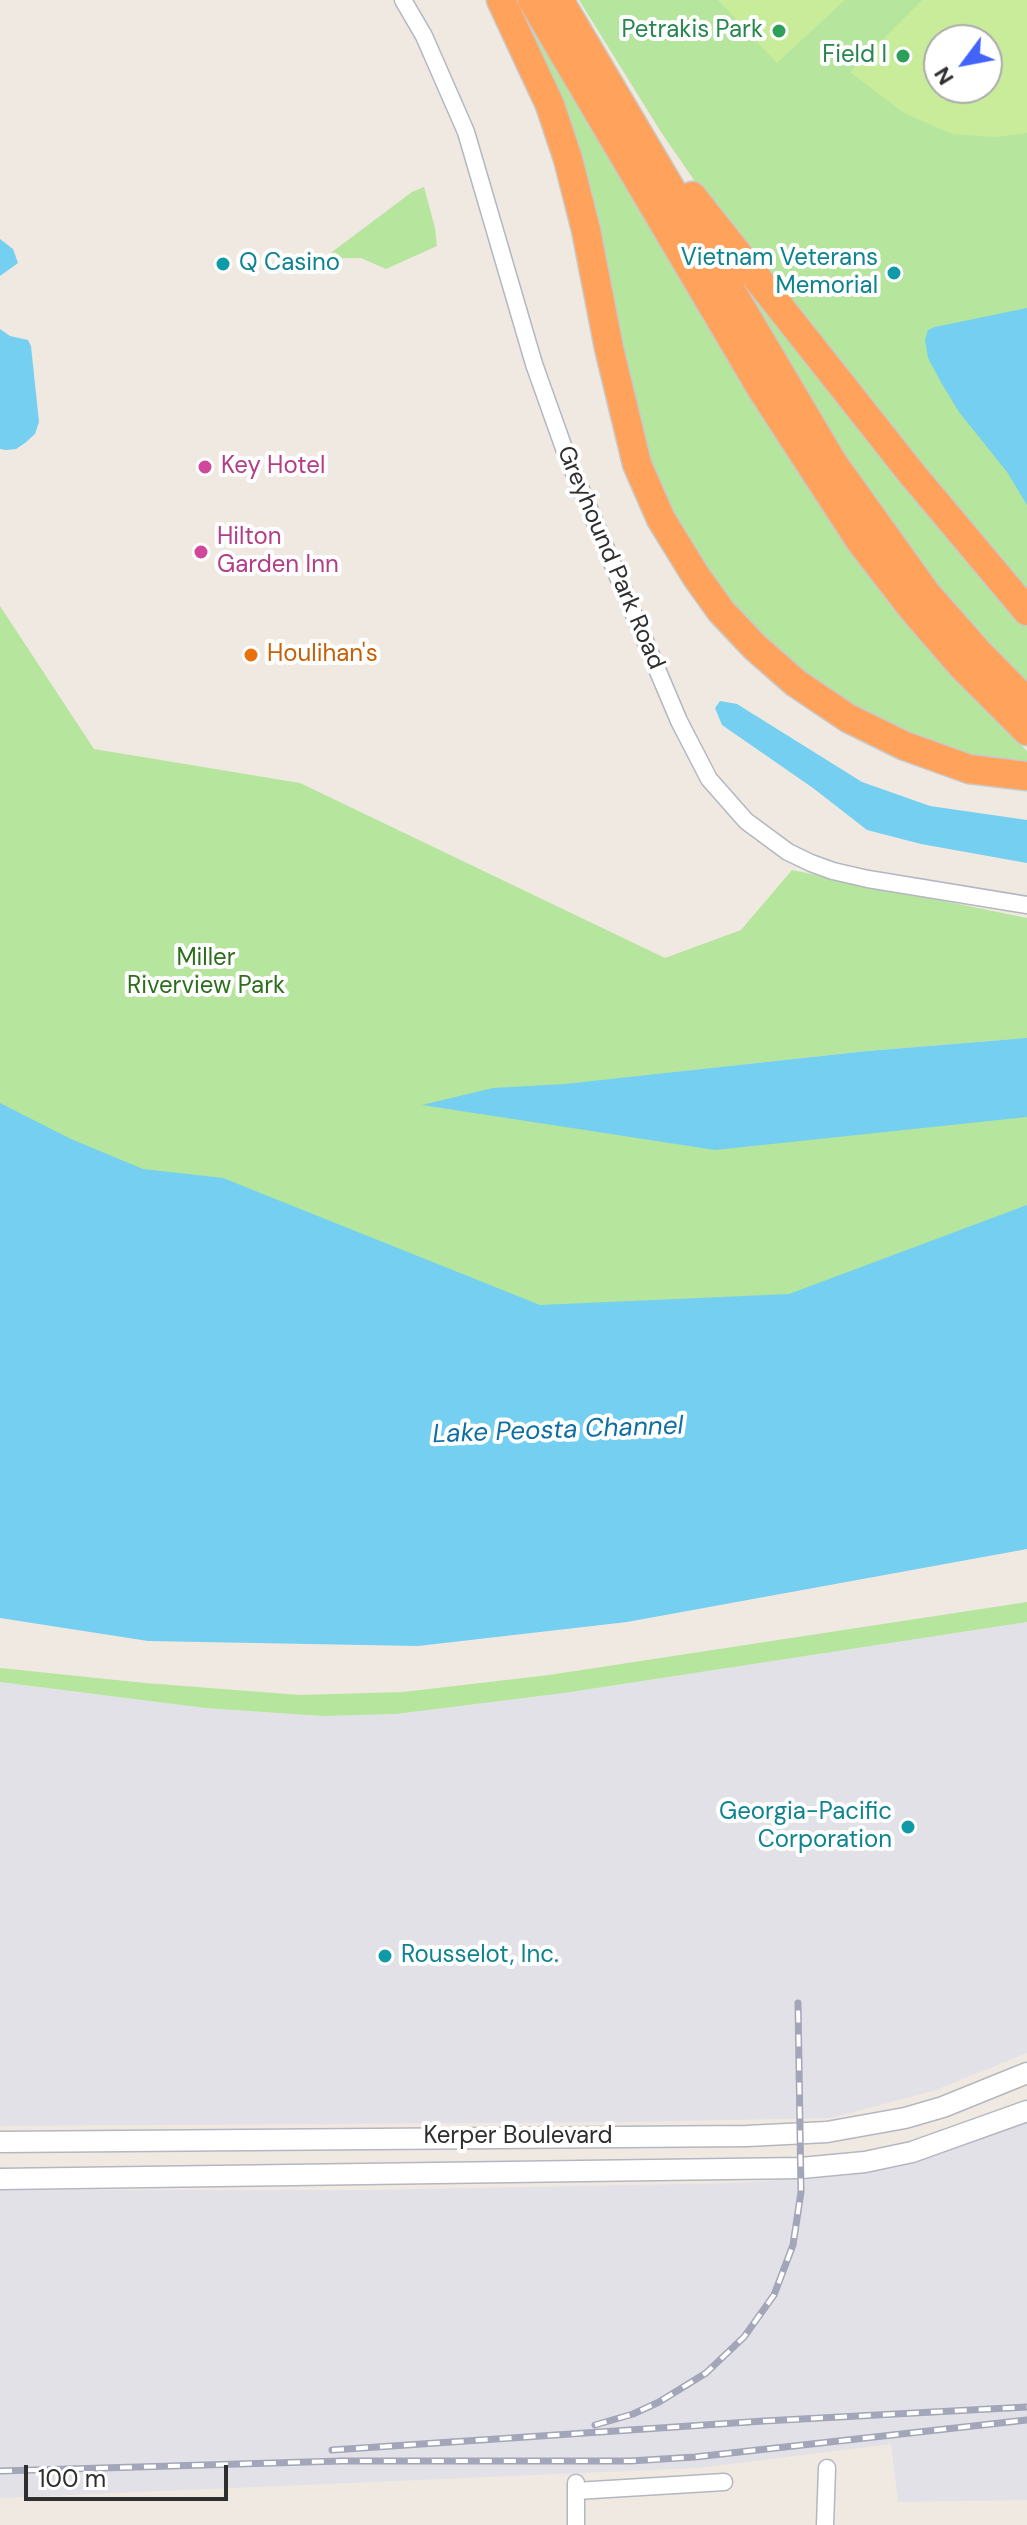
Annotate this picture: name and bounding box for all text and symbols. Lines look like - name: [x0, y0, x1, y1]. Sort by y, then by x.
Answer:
- place label: Petrakis Park: [622, 17, 763, 45]
- marker: Petrakis Park: [770, 22, 788, 40]
- north arrow: [923, 24, 1003, 104]
- place label: Field I: [822, 42, 887, 70]
- marker: Field I: [894, 47, 912, 65]
- text: N: [927, 61, 960, 90]
- place label: Vietnam Veterans Memorial: [681, 245, 878, 301]
- place label: Q Casino: [239, 250, 340, 278]
- marker: Q Casino: [214, 255, 232, 273]
- marker: Vietnam Veterans Memorial: [885, 264, 903, 282]
- street label: Greyhound Park Road: [550, 442, 670, 674]
- place label: Key Hotel: [221, 453, 325, 481]
- marker: Key Hotel: [196, 458, 214, 476]
- place label: Hilton Garden Inn: [217, 524, 339, 580]
- marker: Hilton Garden Inn: [192, 543, 210, 561]
- place label: Houlihan's: [267, 641, 378, 669]
- marker: Houlihan's: [242, 646, 260, 664]
- park label: Miller Riverview Park: [127, 945, 285, 1001]
- water label: Lake Peosta Channel: [432, 1411, 684, 1451]
- place label: Georgia-Pacific Corporation: [719, 1799, 892, 1855]
- marker: Georgia-Pacific Corporation: [899, 1818, 917, 1836]
- place label: Rousselot, Inc.: [401, 1942, 559, 1970]
- marker: Rousselot, Inc.: [376, 1947, 394, 1965]
- street label: Kerper Boulevard: [423, 2123, 613, 2151]
- scale bar: [28, 2449, 232, 2499]
- text: 100 m: [38, 2463, 106, 2494]

